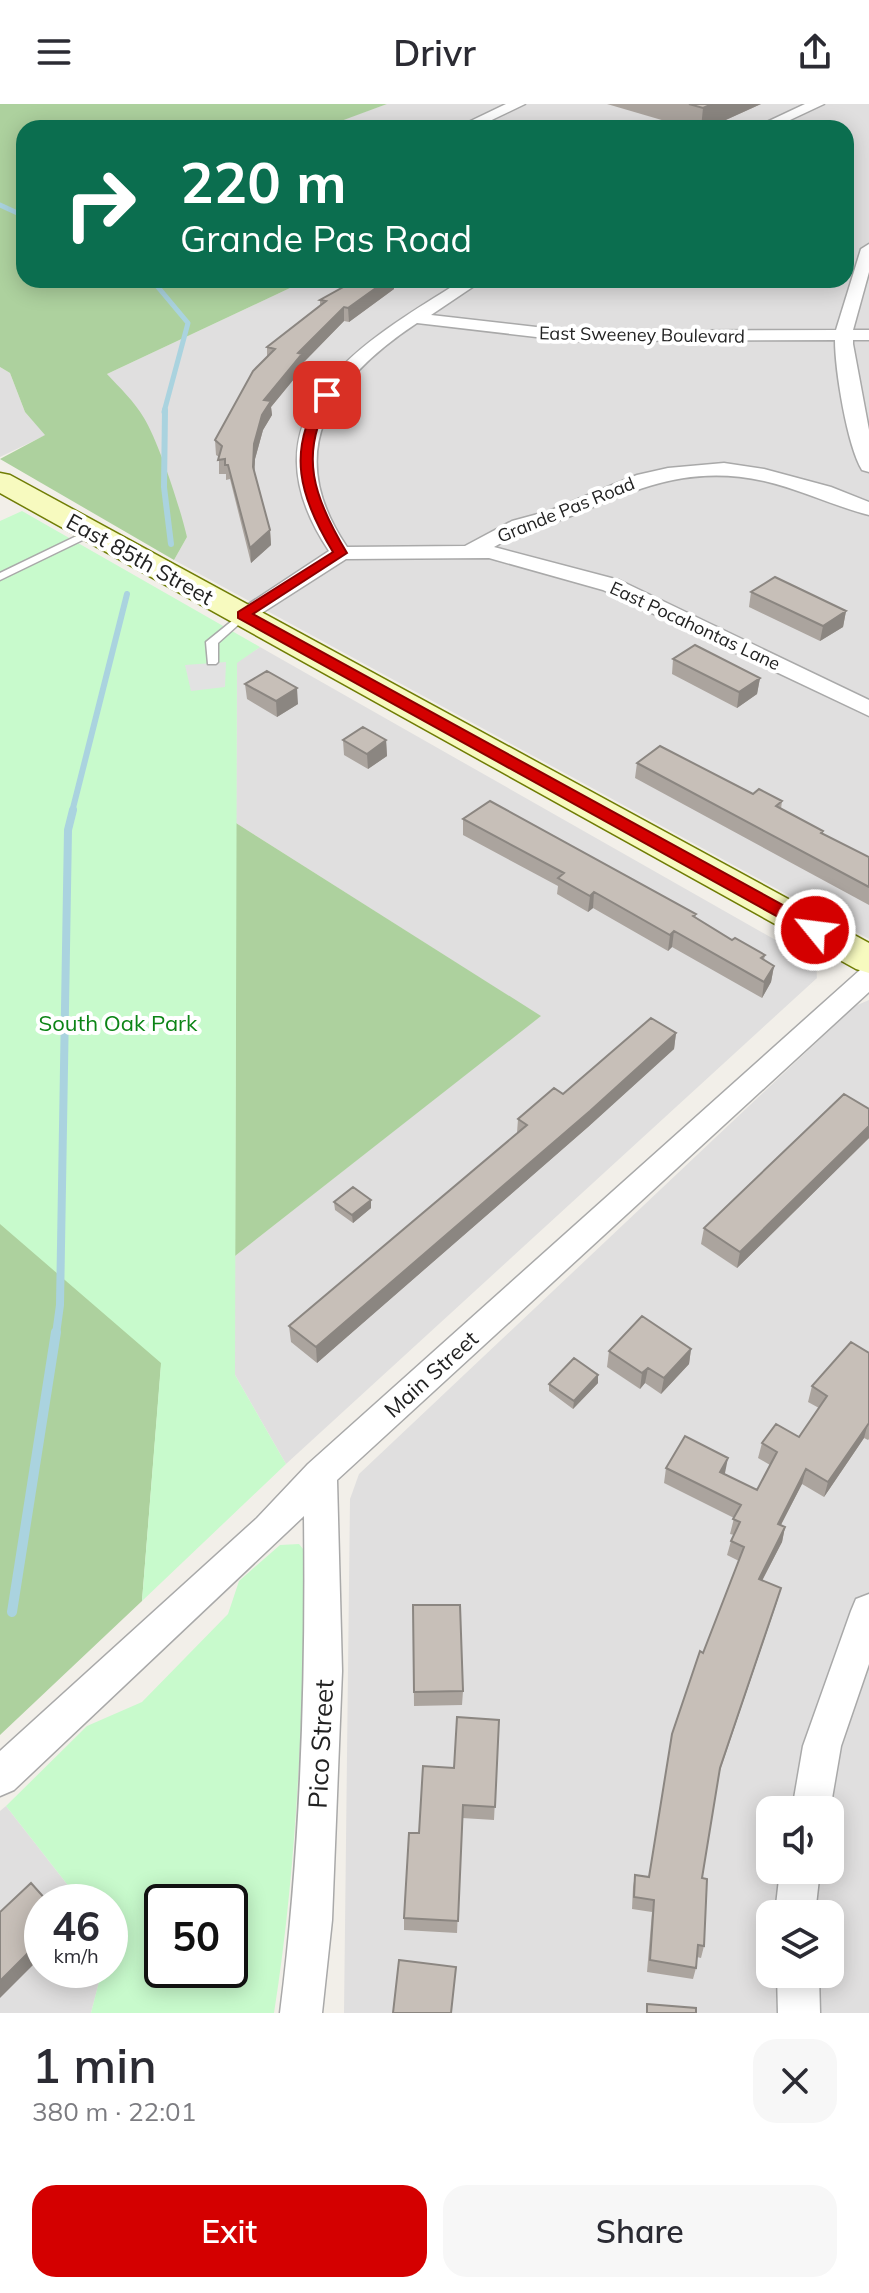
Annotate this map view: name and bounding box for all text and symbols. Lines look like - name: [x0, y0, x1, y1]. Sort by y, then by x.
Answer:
- icon: menu: [32, 30, 76, 74]
- text: Drivr: [393, 30, 476, 75]
- icon: share: [793, 30, 837, 74]
- text: 220 m: [180, 147, 347, 217]
- icon: right: [48, 152, 152, 256]
- text: Grande Pas Road: [180, 216, 472, 261]
- street label: East Sweeney Boulevard: [539, 321, 745, 348]
- pin: [293, 361, 361, 429]
- icon: arrive: [305, 373, 349, 417]
- street label: Grande Pas Road: [494, 472, 638, 548]
- street label: East 85th Street: [62, 507, 219, 611]
- street label: East Pocahontas Lane: [606, 576, 784, 675]
- position arrow: [773, 888, 857, 972]
- park label: South Oak Park: [39, 1009, 198, 1037]
- street label: Main Street: [378, 1324, 484, 1423]
- street label: Pico Street: [301, 1679, 340, 1809]
- map controls: [756, 1796, 844, 1988]
- button: sound: [756, 1796, 844, 1884]
- speed limit sign: 50: [144, 1884, 248, 1988]
- button: layers: [756, 1900, 844, 1988]
- text: 46: [52, 1901, 100, 1951]
- text: km/h: [53, 1943, 99, 1968]
- text: 1 min: [32, 2035, 157, 2095]
- button: close: [753, 2039, 837, 2123]
- text: 380 m · 22:01: [32, 2095, 196, 2128]
- button: Exit: [32, 2185, 427, 2277]
- button: Share: [443, 2185, 837, 2277]

